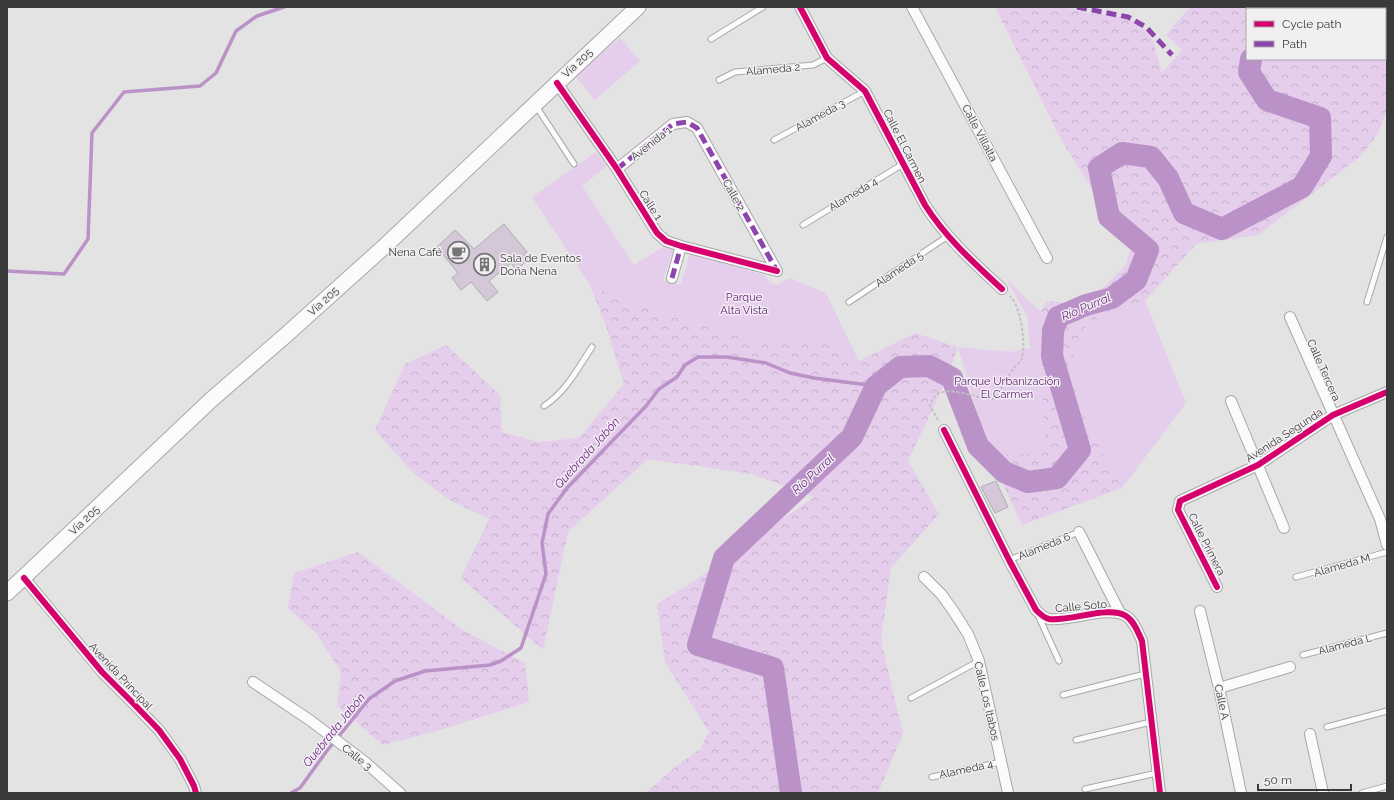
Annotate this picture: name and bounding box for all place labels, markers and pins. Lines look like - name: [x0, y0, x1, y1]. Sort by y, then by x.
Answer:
- cafe icon: Nena Café: [445, 239, 471, 265]
- place label: Nena Café: [389, 246, 443, 259]
- building icon: Sala de Eventos Doña Nena: [471, 251, 497, 277]
- place label: Sala de Eventos Doña Nena: [500, 252, 581, 278]

